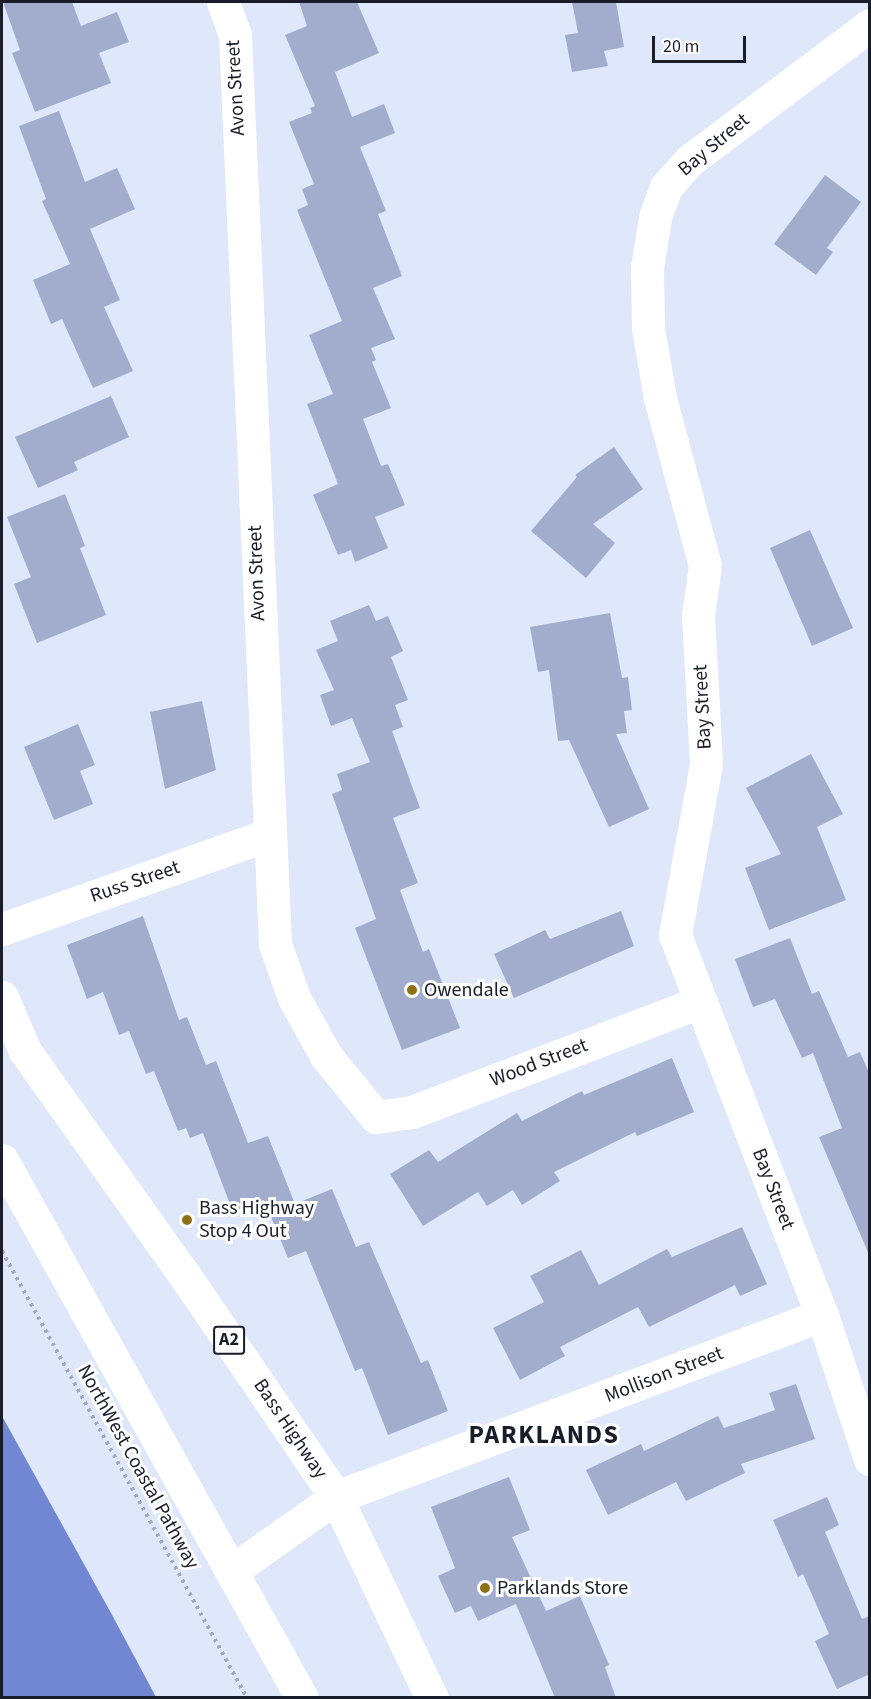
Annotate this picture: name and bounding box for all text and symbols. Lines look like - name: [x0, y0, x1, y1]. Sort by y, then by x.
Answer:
- scale bar: [655, 24, 750, 62]
- text: 20 m: [663, 34, 699, 59]
- street label: Avon Street: [222, 40, 250, 136]
- street label: Bay Street: [674, 108, 754, 182]
- street label: Avon Street: [243, 525, 271, 621]
- street label: Bay Street: [689, 664, 717, 750]
- street label: Russ Street: [87, 855, 183, 909]
- place label: Owendale: [424, 978, 509, 1002]
- marker: Owendale: [405, 983, 419, 997]
- street label: Wood Street: [487, 1033, 591, 1093]
- street label: Bay Street: [747, 1145, 799, 1233]
- place label: Bass Highway Stop 4 Out: [199, 1196, 314, 1243]
- marker: Bass Highway Stop 4 Out: [180, 1213, 194, 1227]
- road number: A2: [212, 1325, 246, 1355]
- street label: Mollison Street: [601, 1341, 727, 1409]
- street label: NorthWest Coastal Pathway: [72, 1361, 204, 1573]
- street label: Bass Highway: [248, 1375, 332, 1483]
- district label: PARKLANDS: [468, 1419, 620, 1451]
- place label: Parklands Store: [497, 1576, 628, 1600]
- marker: Parklands Store: [478, 1581, 492, 1595]

